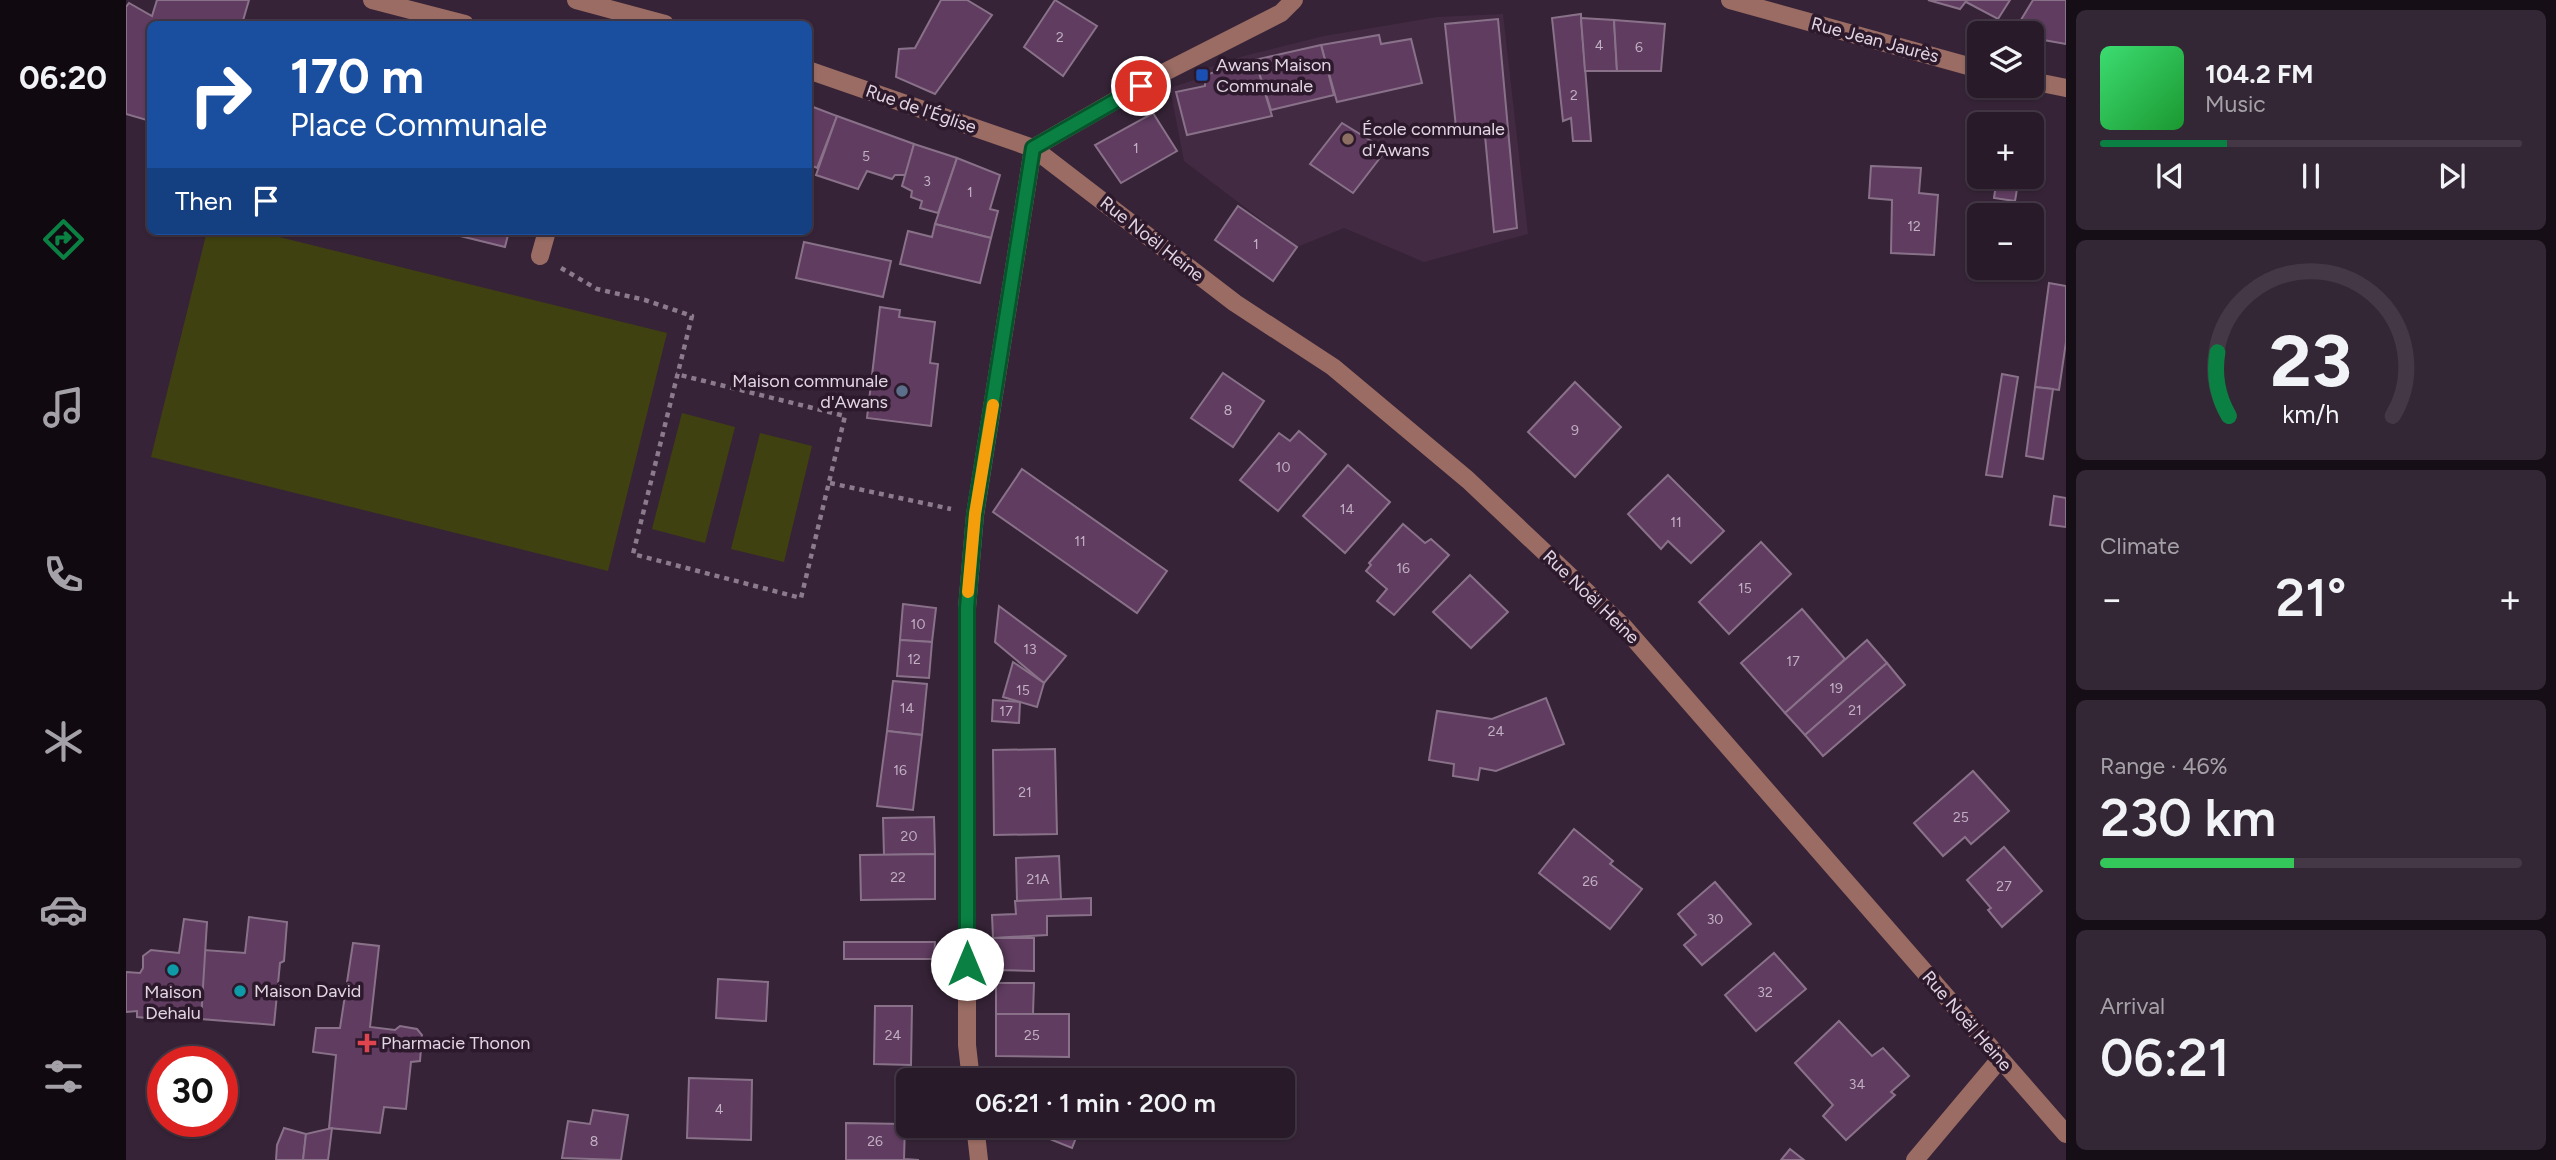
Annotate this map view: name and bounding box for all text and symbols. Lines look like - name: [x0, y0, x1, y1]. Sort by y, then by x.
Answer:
- street label: Rue Jean Jaurès: [1809, 12, 1941, 68]
- map controls: [1967, 21, 2044, 280]
- button: layers: [1967, 21, 2044, 98]
- house number: 2: [1056, 29, 1064, 46]
- house number: 4: [1595, 37, 1604, 54]
- house number: 6: [1635, 39, 1643, 56]
- text: 170 m: [290, 46, 424, 105]
- icon: right: [175, 49, 266, 140]
- place label: Awans Maison Communale: [1216, 54, 1331, 97]
- pin: [1111, 56, 1171, 116]
- text: 104.2 FM: [2205, 58, 2314, 90]
- text: 06:20: [19, 59, 107, 97]
- icon: arrive: [1122, 67, 1160, 105]
- marker: Awans Maison Communale: [1194, 67, 1210, 83]
- street label: Rue de l'Église: [863, 80, 979, 138]
- house number: 2: [1570, 87, 1578, 104]
- text: Music: [2205, 90, 2266, 118]
- text: Place Communale: [290, 106, 547, 144]
- button: +: [1967, 112, 2044, 189]
- place label: École communale d'Awans: [1362, 118, 1505, 161]
- marker: École communale d'Awans: [1340, 131, 1356, 147]
- house number: 1: [1133, 140, 1139, 157]
- house number: 5: [862, 148, 870, 165]
- icon: previous: [2151, 157, 2189, 195]
- icon: pause: [2292, 157, 2330, 195]
- icon: next: [2433, 157, 2471, 195]
- house number: 3: [923, 173, 931, 190]
- icon: arrive: [247, 182, 285, 220]
- house number: 1: [967, 184, 973, 201]
- text: Then: [175, 185, 233, 217]
- street label: Rue Noël Heine: [1096, 192, 1208, 286]
- button: −: [1967, 203, 2044, 280]
- icon: directions: [39, 215, 88, 264]
- house number: 12: [1907, 218, 1921, 235]
- house number: 1: [1253, 236, 1259, 253]
- text: 23: [2270, 317, 2352, 404]
- place label: Maison communale d'Awans: [732, 370, 888, 413]
- icon: music: [39, 383, 88, 432]
- marker: Maison communale d'Awans: [894, 383, 910, 399]
- text: km/h: [2282, 399, 2340, 429]
- house number: 8: [1224, 402, 1232, 419]
- house number: 9: [1571, 422, 1579, 439]
- house number: 10: [1276, 459, 1290, 476]
- house number: 14: [1340, 501, 1355, 518]
- house number: 11: [1670, 514, 1682, 531]
- text: Climate: [2100, 532, 2179, 560]
- house number: 11: [1074, 533, 1086, 550]
- street label: Rue Noël Heine: [1538, 545, 1644, 649]
- icon: phone: [39, 550, 88, 599]
- house number: 16: [1396, 560, 1410, 577]
- text: 21°: [2276, 567, 2346, 629]
- text: −: [2100, 576, 2124, 622]
- text: +: [2498, 576, 2522, 622]
- house number: 15: [1738, 580, 1752, 597]
- house number: 10: [911, 616, 925, 633]
- house number: 13: [1023, 641, 1037, 658]
- house number: 12: [907, 651, 921, 668]
- house number: 17: [1786, 653, 1800, 670]
- house number: 19: [1829, 680, 1843, 697]
- house number: 15: [1016, 682, 1030, 699]
- house number: 14: [900, 700, 915, 717]
- house number: 21: [1848, 702, 1862, 719]
- house number: 17: [999, 703, 1013, 720]
- icon: climate: [39, 717, 88, 766]
- house number: 24: [1488, 723, 1505, 740]
- text: Range · 46%: [2100, 752, 2228, 780]
- house number: 16: [893, 762, 907, 779]
- house number: 21: [1018, 784, 1032, 801]
- text: 230 km: [2100, 787, 2276, 849]
- house number: 25: [1953, 809, 1969, 826]
- house number: 20: [901, 828, 917, 845]
- house number: 22: [890, 869, 906, 886]
- house number: 21A: [1026, 871, 1050, 888]
- house number: 26: [1582, 873, 1598, 890]
- house number: 27: [1996, 878, 2012, 895]
- icon: car: [39, 885, 88, 934]
- house number: 30: [1707, 911, 1723, 928]
- position arrow: [930, 927, 1004, 1001]
- marker: Maison Dehalu: [165, 962, 181, 978]
- street label: Rue Noël Heine: [1917, 966, 2017, 1076]
- place label: Maison David: [254, 980, 361, 1002]
- place label: Maison Dehalu: [144, 981, 202, 1024]
- marker: Maison David: [232, 983, 248, 999]
- house number: 32: [1757, 984, 1773, 1001]
- text: Arrival: [2100, 992, 2165, 1020]
- house number: 24: [885, 1027, 902, 1044]
- house number: 25: [1024, 1027, 1040, 1044]
- text: 06:21: [2100, 1027, 2230, 1089]
- place label: Pharmacie Thonon: [381, 1032, 530, 1054]
- marker: Pharmacie Thonon: [359, 1035, 375, 1051]
- speed limit sign: 30: [147, 1046, 238, 1137]
- icon: filters: [39, 1052, 88, 1101]
- house number: 34: [1849, 1076, 1865, 1093]
- text: 06:21 · 1 min · 200 m: [975, 1087, 1216, 1119]
- house number: 4: [715, 1101, 724, 1118]
- house number: 8: [590, 1133, 598, 1150]
- house number: 26: [867, 1133, 883, 1150]

